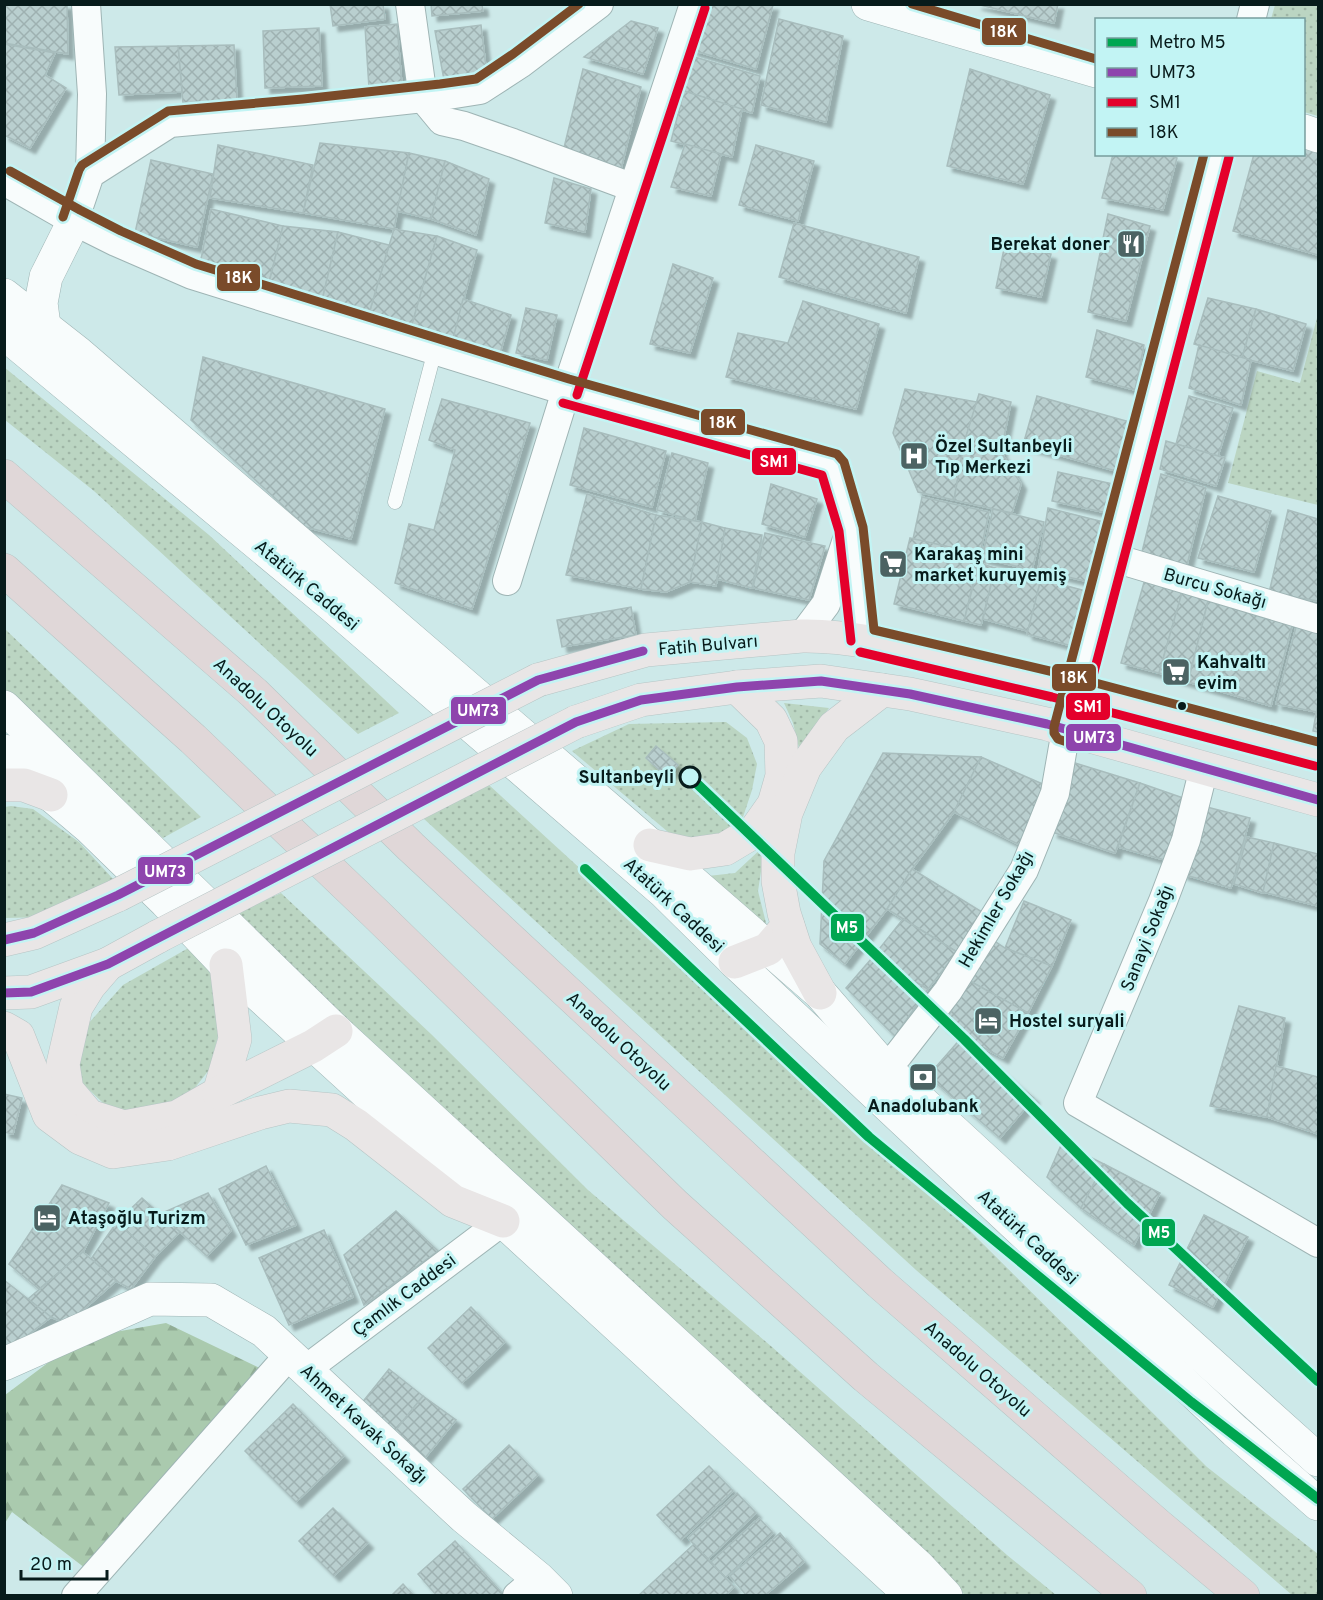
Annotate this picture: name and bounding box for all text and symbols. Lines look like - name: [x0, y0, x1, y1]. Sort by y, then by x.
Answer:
- line badge: 18K: [981, 17, 1027, 46]
- legend: [1095, 18, 1305, 156]
- text: 18K: [990, 23, 1018, 43]
- text: Metro M5: [1149, 32, 1226, 55]
- text: UM73: [1149, 62, 1196, 85]
- text: SM1: [1149, 92, 1181, 115]
- text: 18K: [1149, 122, 1179, 145]
- restaurant icon: Berekat doner: [1115, 228, 1147, 260]
- place label: Berekat doner: [990, 234, 1110, 257]
- line badge: 18K: [216, 263, 261, 292]
- text: 18K: [225, 269, 253, 289]
- line badge: 18K: [700, 408, 746, 436]
- text: 18K: [709, 414, 737, 434]
- place label: Özel Sultanbeyli Tıp Merkezi: [935, 434, 1072, 480]
- hospital icon: Özel Sultanbeyli Tıp Merkezi: [898, 440, 930, 472]
- line badge: SM1: [751, 447, 797, 476]
- text: SM1: [759, 453, 789, 473]
- street label: Atatürk Caddesi: [249, 536, 363, 637]
- place label: Karakaş mini market kuruyemiş: [914, 544, 1067, 588]
- supermarket icon: Karakaş mini market kuruyemiş: [877, 548, 909, 580]
- street label: Burcu Sokağı: [1160, 564, 1269, 615]
- street label: Fatih Bulvarı: [657, 631, 759, 662]
- place label: Kahvaltı evim: [1197, 652, 1266, 696]
- street label: Anadolu Otoyolu: [208, 653, 322, 763]
- supermarket icon: Kahvaltı evim: [1160, 656, 1192, 688]
- line badge: 18K: [1051, 663, 1097, 692]
- text: 18K: [1060, 669, 1088, 689]
- line badge: SM1: [1065, 692, 1111, 721]
- line badge: UM73: [450, 696, 507, 725]
- text: SM1: [1073, 698, 1103, 718]
- unlabelled marker: [1176, 700, 1188, 712]
- text: UM73: [457, 702, 499, 722]
- line badge: UM73: [1065, 723, 1122, 752]
- text: UM73: [1073, 729, 1115, 749]
- marker: Sultanbeyli: [679, 766, 701, 788]
- place label: Sultanbeyli: [579, 767, 674, 790]
- street label: Hekimler Sokağı: [954, 847, 1040, 973]
- street label: Atatürk Caddesi: [618, 853, 728, 959]
- line badge: UM73: [137, 856, 194, 885]
- text: UM73: [144, 863, 186, 883]
- street label: Sanayi Sokağı: [1117, 882, 1180, 995]
- line badge: M5: [830, 913, 865, 942]
- text: M5: [836, 919, 858, 939]
- street label: Anadolu Otoyolu: [561, 987, 675, 1097]
- hotel icon: Hostel suryali: [972, 1005, 1004, 1037]
- place label: Hostel suryali: [1009, 1011, 1125, 1034]
- bank icon: Anadolubank: [907, 1061, 939, 1093]
- place label: Anadolubank: [867, 1096, 979, 1119]
- street label: Atatürk Caddesi: [972, 1185, 1082, 1291]
- hotel icon: Ataşoğlu Turizm: [31, 1202, 63, 1234]
- place label: Ataşoğlu Turizm: [68, 1208, 206, 1231]
- line badge: M5: [1141, 1218, 1176, 1247]
- text: M5: [1148, 1224, 1170, 1244]
- street label: Çamlık Caddesi: [349, 1250, 461, 1343]
- street label: Anadolu Otoyolu: [918, 1317, 1036, 1423]
- street label: Ahmet Kavak Sokağı: [294, 1360, 432, 1490]
- scale bar: [21, 1543, 106, 1581]
- text: 20 m: [30, 1554, 72, 1577]

